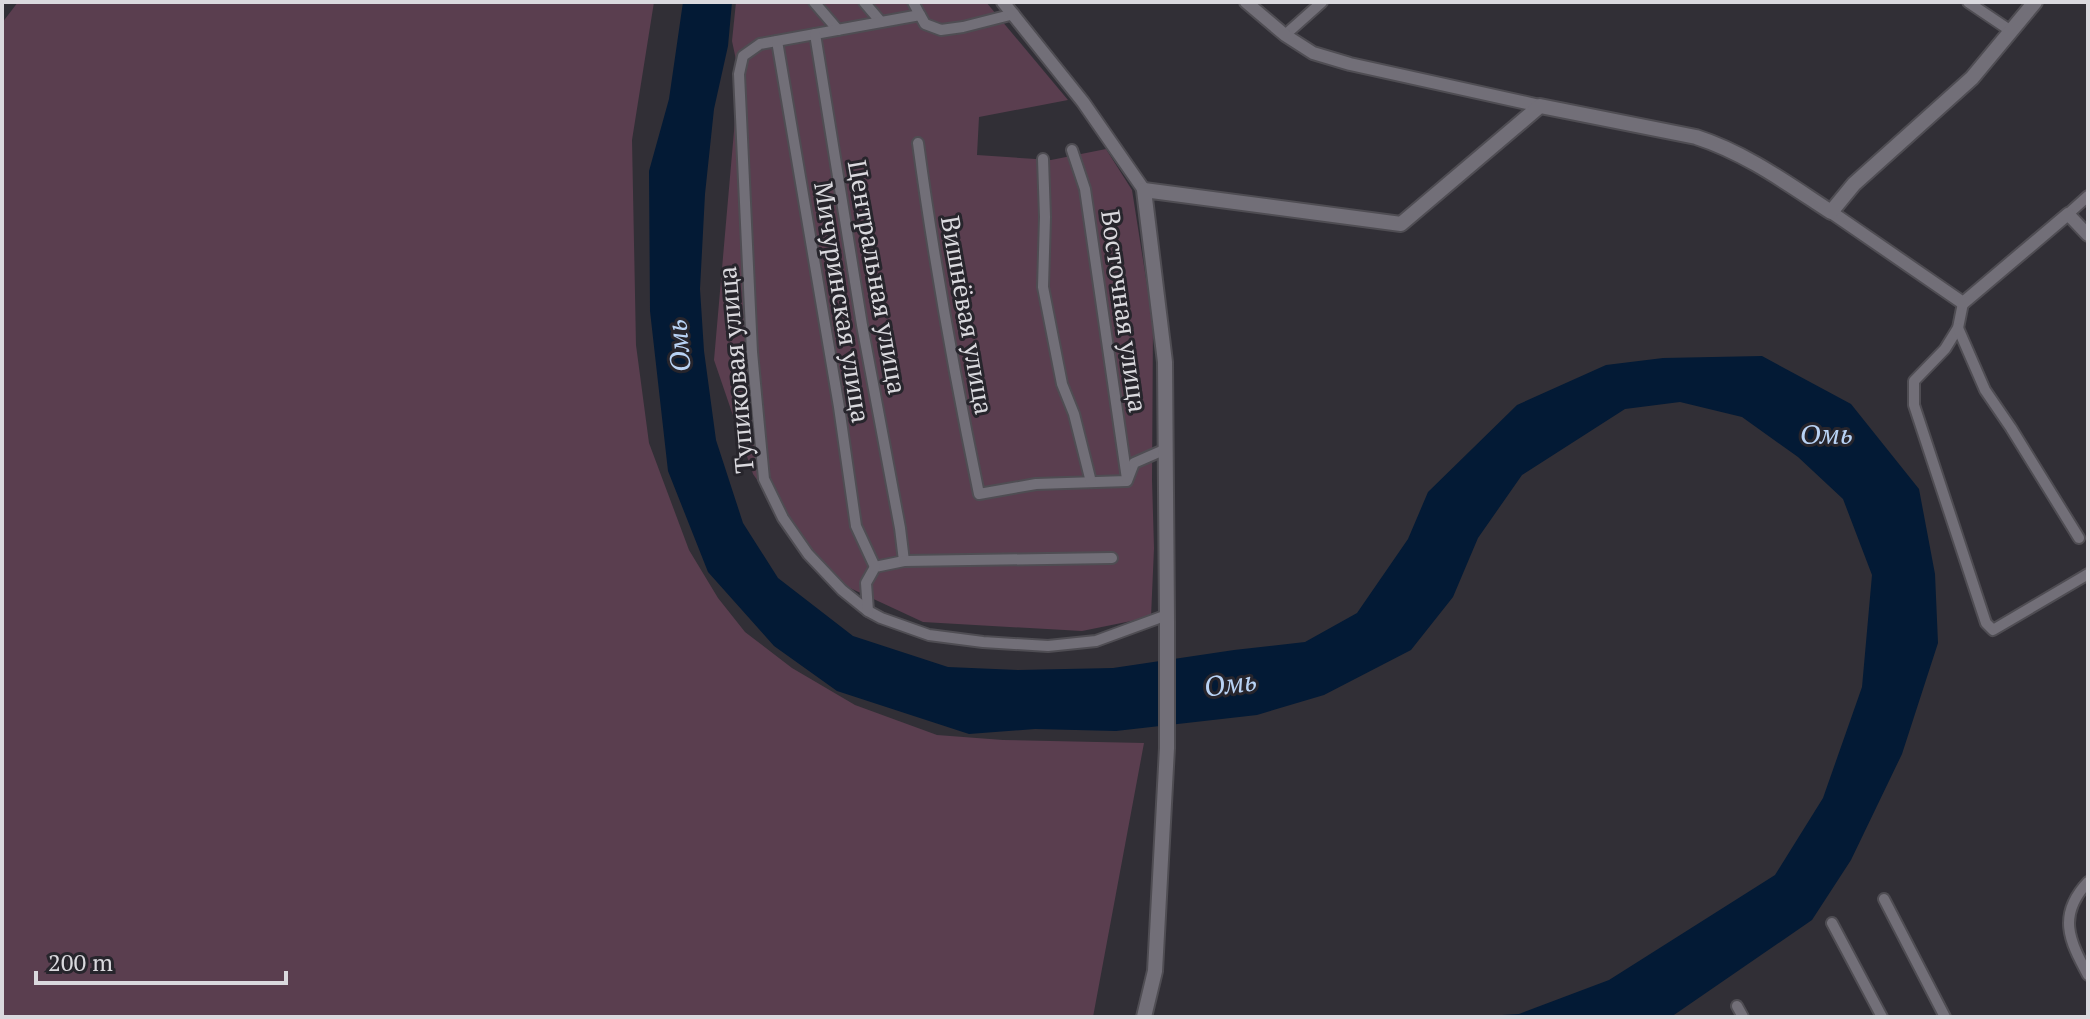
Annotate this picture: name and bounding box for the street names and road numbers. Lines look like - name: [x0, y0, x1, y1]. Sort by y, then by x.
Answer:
- street label: Центральная улица: [841, 157, 915, 397]
- street label: Мичуринская улица: [807, 179, 879, 425]
- street label: Восточная улица: [1094, 208, 1156, 414]
- street label: Вишнёвая улица: [934, 213, 1002, 417]
- street label: Тупиковая улица: [709, 265, 761, 475]

